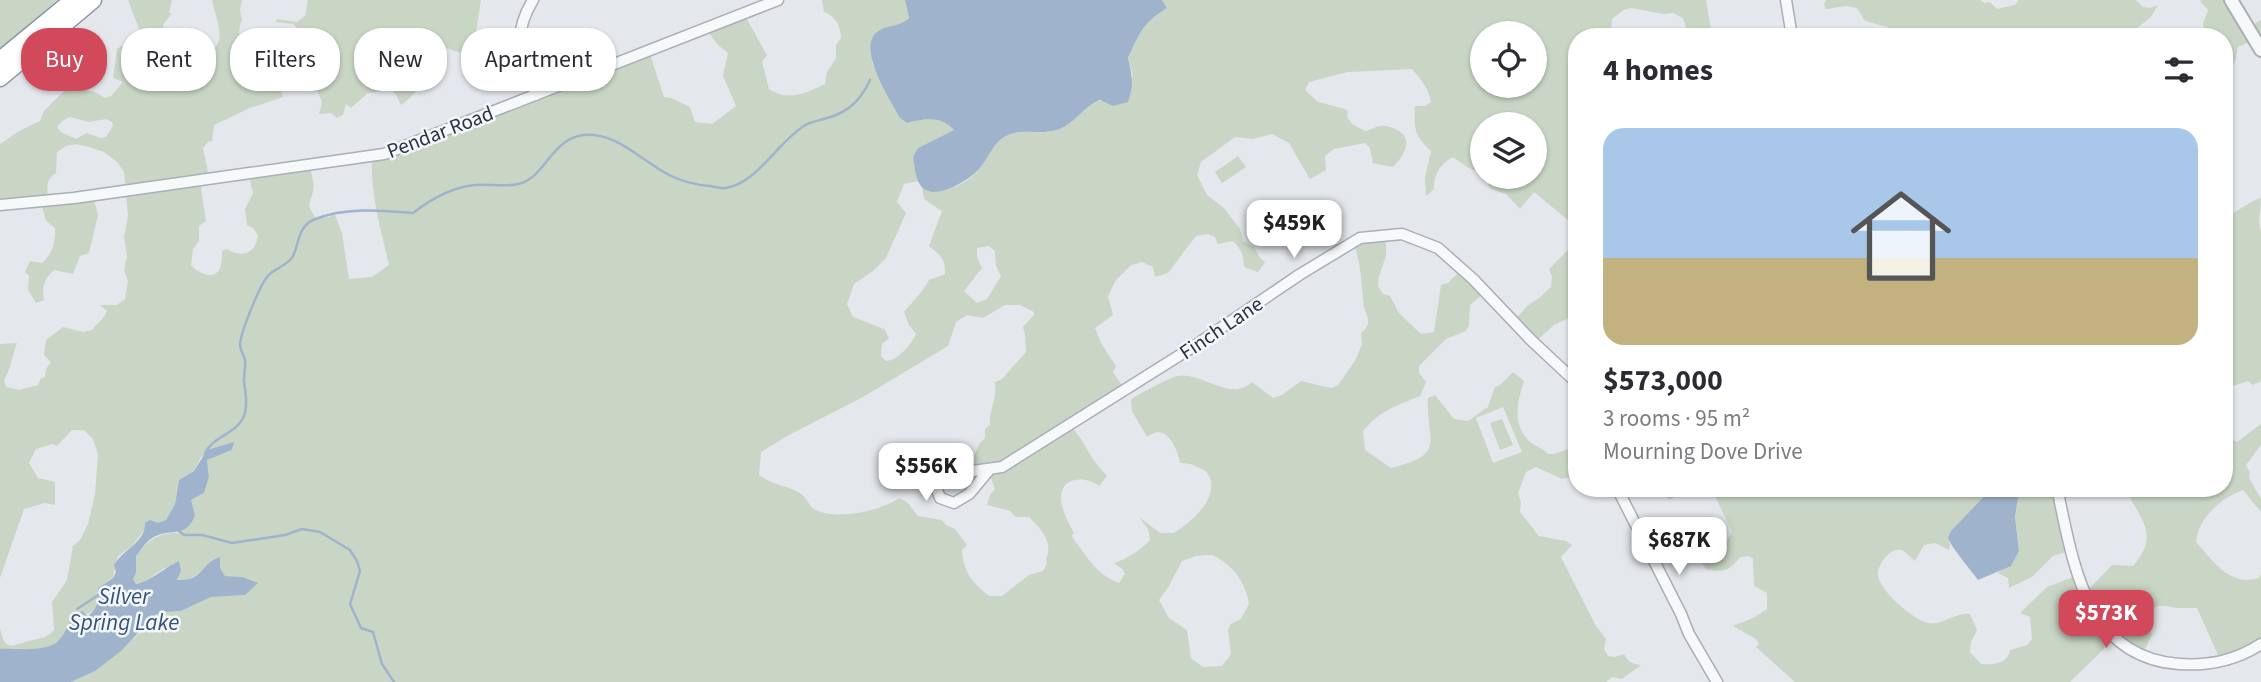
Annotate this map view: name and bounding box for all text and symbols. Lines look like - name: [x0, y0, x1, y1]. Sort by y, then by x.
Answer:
- map controls: [1470, 21, 1547, 189]
- button: locate: [1470, 21, 1547, 98]
- chip: Buy: [21, 28, 107, 91]
- chip: Rent: [121, 28, 216, 91]
- chip: Filters: [230, 28, 340, 91]
- chip: New: [354, 28, 447, 91]
- chip: Apartment: [461, 28, 616, 91]
- text: 4 homes: [1603, 49, 1713, 92]
- icon: filters: [2160, 51, 2198, 89]
- street label: Pendar Road: [382, 98, 498, 166]
- button: layers: [1470, 112, 1547, 189]
- icon: home: [1838, 173, 1964, 299]
- pin: $459K: [1245, 201, 1343, 260]
- text: $459K: [1263, 206, 1325, 239]
- street label: Finch Lane: [1173, 289, 1269, 367]
- text: $573,000: [1603, 359, 1723, 402]
- text: 3 rooms · 95 m²: [1603, 402, 1750, 435]
- text: Mourning Dove Drive: [1603, 435, 1803, 468]
- pin: $556K: [877, 444, 975, 503]
- text: $556K: [895, 449, 957, 482]
- pin: $687K: [1630, 518, 1728, 577]
- text: $687K: [1648, 523, 1710, 556]
- water label: Silver Spring Lake: [69, 580, 179, 639]
- pin: $573K: [2057, 590, 2155, 650]
- text: $573K: [2075, 596, 2137, 629]

